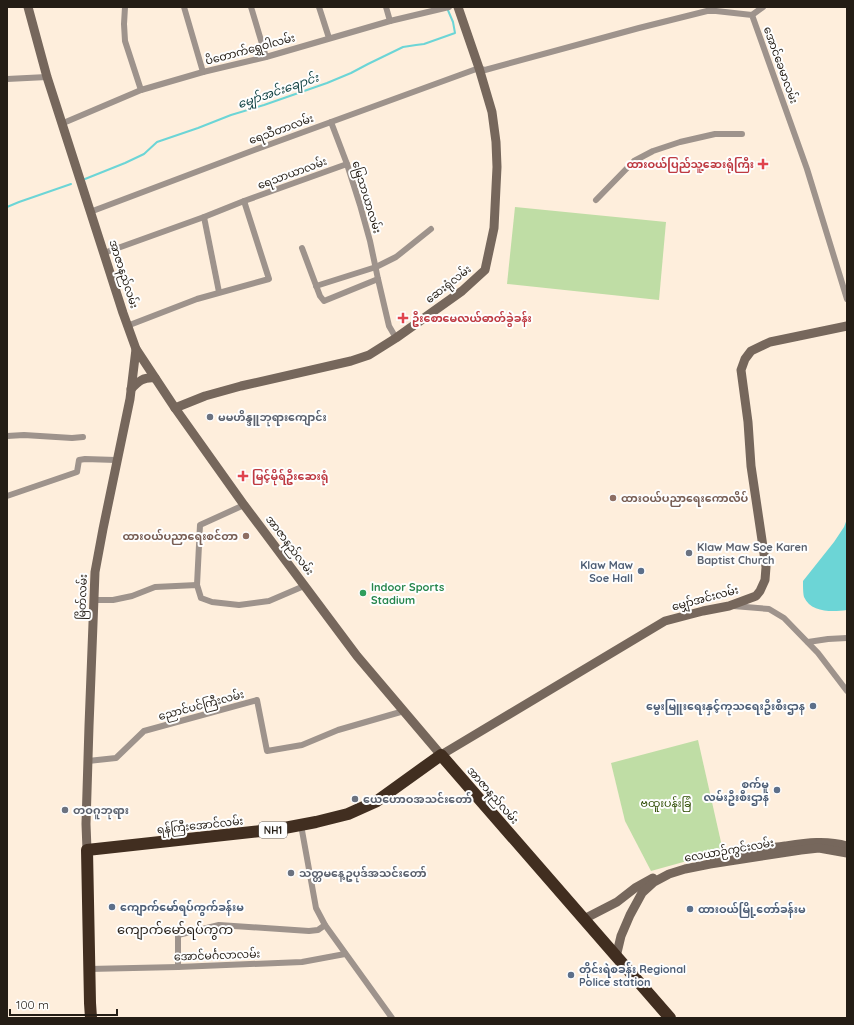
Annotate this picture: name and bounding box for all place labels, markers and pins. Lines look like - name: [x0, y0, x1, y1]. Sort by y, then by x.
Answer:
- place label: ထားဝယ်ပြည်သူ့ဆေးရုံကြီး: [627, 157, 754, 174]
- marker: ထားဝယ်ပြည်သူ့ဆေးရုံကြီး: [757, 158, 769, 170]
- place label: ဦးစောမေလယ်ဓာတ်ခွဲခန်း: [412, 311, 532, 328]
- marker: ဦးစောမေလယ်ဓာတ်ခွဲခန်း: [397, 312, 409, 324]
- place label: မမဟိန္ဒူဘုရားကျောင်း: [218, 410, 327, 427]
- marker: မမဟိန္ဒူဘုရားကျောင်း: [205, 412, 215, 422]
- place label: မြင့်မိုရ်ဦးဆေးရုံ: [252, 469, 329, 486]
- marker: မြင့်မိုရ်ဦးဆေးရုံ: [237, 470, 249, 482]
- place label: ထားဝယ်ပညာရေးကောလိပ်: [621, 491, 749, 507]
- marker: ထားဝယ်ပညာရေးကောလိပ်: [608, 493, 618, 503]
- place label: ထားဝယ်ပညာရေးစင်တာ: [123, 529, 238, 545]
- marker: ထားဝယ်ပညာရေးစင်တာ: [241, 531, 251, 541]
- place label: Klaw Maw Soe Karen Baptist Church: [697, 540, 808, 567]
- marker: Klaw Maw Soe Karen Baptist Church: [684, 548, 694, 558]
- place label: Klaw Maw Soe Hall: [580, 558, 634, 585]
- marker: Klaw Maw Soe Hall: [636, 566, 646, 576]
- place label: Indoor Sports Stadium: [371, 580, 444, 607]
- marker: Indoor Sports Stadium: [358, 588, 368, 598]
- place label: မွေးမြူးရေးနှင့်ကုသရေးဦးစီးဌာန: [646, 699, 805, 716]
- marker: မွေးမြူးရေးနှင့်ကုသရေးဦးစီးဌာန: [808, 701, 818, 711]
- place label: စက်မူ လမ်းဦးစီးဌာန: [704, 777, 769, 806]
- marker: စက်မူ လမ်းဦးစီးဌာန: [772, 785, 782, 795]
- place label: ယေဟောဝအသင်းတော်: [363, 792, 472, 806]
- marker: ယေဟောဝအသင်းတော်: [350, 794, 360, 804]
- place label: တဝဂူဘုရား: [73, 803, 129, 820]
- marker: တဝဂူဘုရား: [60, 805, 70, 815]
- place label: သတ္တမနေ့ဥပုဒ်အသင်းတော်: [299, 866, 426, 883]
- marker: သတ္တမနေ့ဥပုဒ်အသင်းတော်: [286, 868, 296, 878]
- place label: ကျောက်မော်ရပ်ကွက်ခန်းမ: [120, 900, 244, 917]
- marker: ကျောက်မော်ရပ်ကွက်ခန်းမ: [107, 902, 117, 912]
- place label: ထားဝယ်မြို့တော်ခန်းမ: [698, 902, 806, 918]
- marker: ထားဝယ်မြို့တော်ခန်းမ: [685, 904, 695, 914]
- place label: တိုင်းရဲစခန်း Regional Police station: [579, 962, 686, 989]
- marker: တိုင်းရဲစခန်း Regional Police station: [566, 970, 576, 980]

